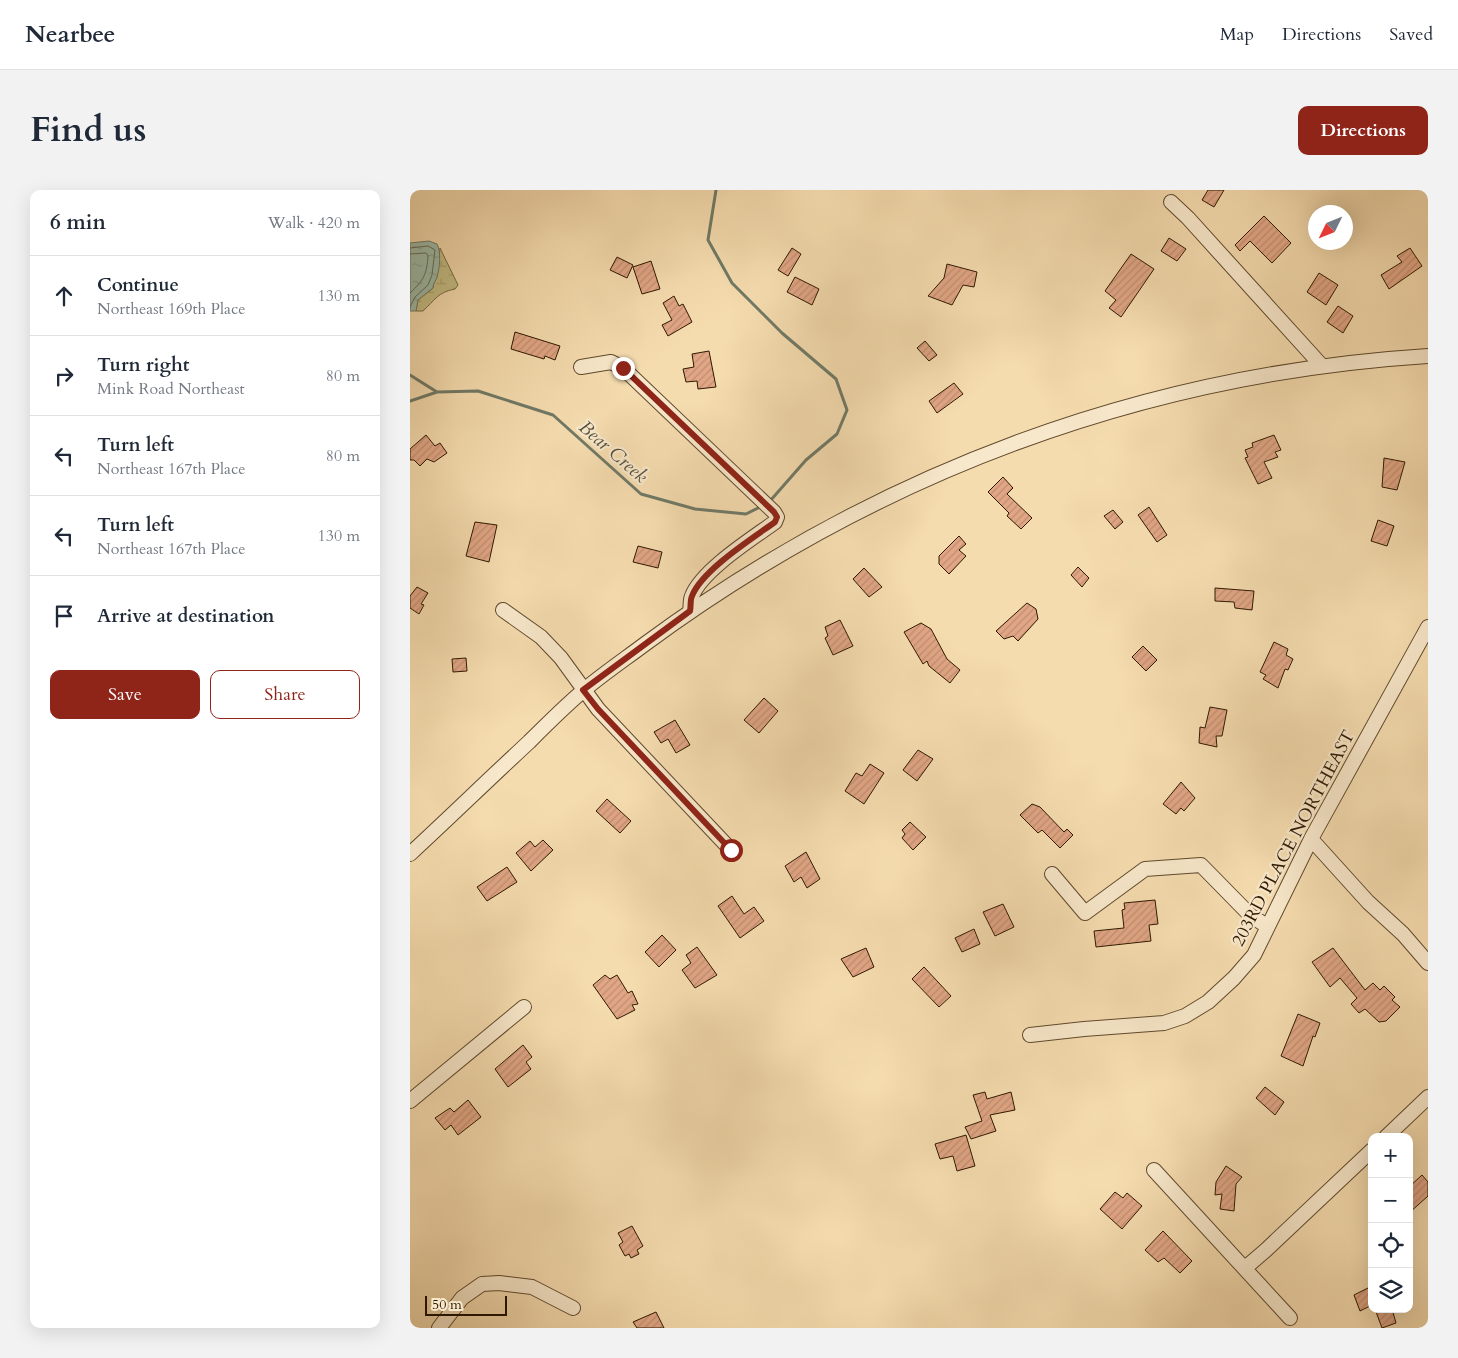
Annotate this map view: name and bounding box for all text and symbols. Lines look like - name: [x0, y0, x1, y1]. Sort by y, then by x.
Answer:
- text: Nearbee: [25, 18, 115, 51]
- text: Map: [1220, 22, 1254, 47]
- text: Directions: [1282, 22, 1361, 47]
- text: Saved: [1389, 22, 1433, 47]
- text: Find us: [30, 106, 146, 154]
- button: Directions: [1298, 106, 1428, 155]
- north arrow: [1308, 205, 1353, 250]
- text: 6 min: [50, 208, 106, 237]
- text: Walk · 420 m: [268, 212, 360, 234]
- text: Continue: [97, 272, 179, 298]
- icon: ahead: [50, 282, 78, 310]
- text: 130 m: [318, 285, 360, 307]
- text: Northeast 169th Place: [97, 298, 246, 320]
- text: Turn right: [97, 352, 189, 378]
- route end: [612, 357, 635, 380]
- icon: right: [50, 362, 78, 390]
- text: 80 m: [326, 365, 360, 387]
- text: Mink Road Northeast: [97, 378, 245, 400]
- water label: Bear Creek: [573, 415, 654, 489]
- text: Turn left: [97, 432, 174, 458]
- icon: left: [50, 442, 78, 470]
- text: 80 m: [326, 445, 360, 467]
- text: Northeast 167th Place: [97, 458, 246, 480]
- text: Turn left: [97, 512, 174, 538]
- icon: left: [50, 522, 78, 550]
- text: 130 m: [318, 525, 360, 547]
- text: Northeast 167th Place: [97, 538, 246, 560]
- icon: arrive: [50, 602, 78, 630]
- text: Arrive at destination: [97, 603, 274, 629]
- button: Save: [50, 670, 200, 719]
- button: Share: [210, 670, 360, 719]
- street label: 203RD PLACE NORTHEAST: [1226, 726, 1361, 951]
- route start: [720, 839, 743, 862]
- map controls: [1368, 1133, 1413, 1313]
- button: +: [1368, 1133, 1413, 1178]
- button: −: [1368, 1178, 1413, 1223]
- button: locate: [1368, 1223, 1413, 1268]
- button: layers: [1368, 1268, 1413, 1313]
- scale bar: [425, 1293, 508, 1316]
- text: 50 m: [432, 1295, 462, 1314]

